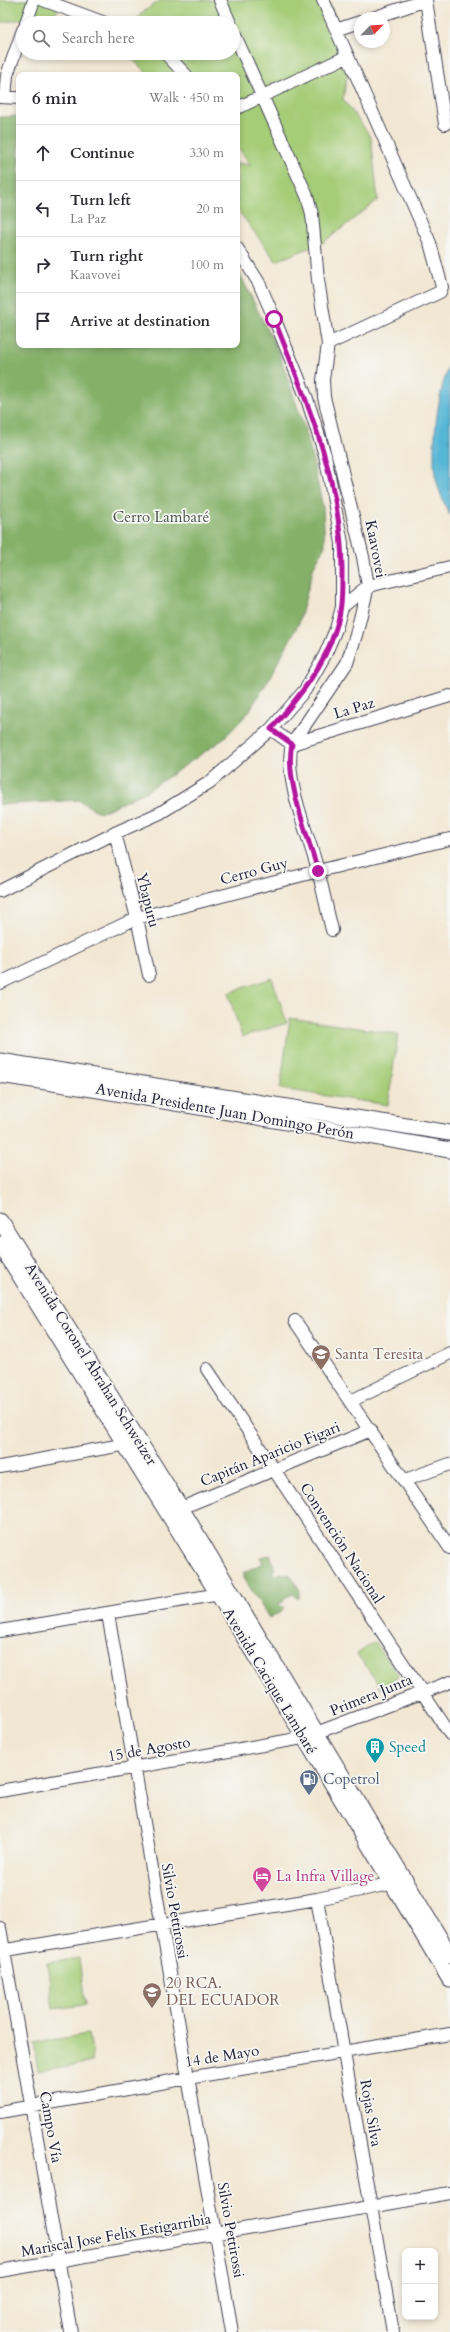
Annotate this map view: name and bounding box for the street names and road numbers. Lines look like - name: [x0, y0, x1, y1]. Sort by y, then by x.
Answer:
- street label: Kaavovei: [361, 518, 391, 580]
- street label: La Paz: [331, 692, 377, 724]
- street label: Cerro Guy: [218, 852, 290, 890]
- street label: Ybapuru: [132, 871, 164, 929]
- street label: Avenida Presidente Juan Domingo Perón: [94, 1078, 356, 1144]
- street label: Avenida Coronel Abrahan Schweizer: [20, 1259, 162, 1469]
- street label: Capitán Aparicio Figari: [197, 1417, 343, 1491]
- street label: Convención Nacional: [295, 1479, 389, 1607]
- street label: Avenida Cacique Lambaré: [218, 1604, 322, 1758]
- street label: Primera Junta: [327, 1669, 416, 1721]
- street label: 15 de Agosto: [106, 1732, 192, 1766]
- street label: Silvio Pettirossi: [157, 1862, 193, 1960]
- street label: 14 de Mayo: [183, 2040, 261, 2072]
- street label: Rojas Silva: [355, 2078, 387, 2149]
- street label: Campo Vía: [35, 2090, 67, 2165]
- street label: Silvio Pettirossi: [213, 2181, 249, 2279]
- street label: Mariscal Jose Felix Estigarribia: [20, 2208, 213, 2262]

